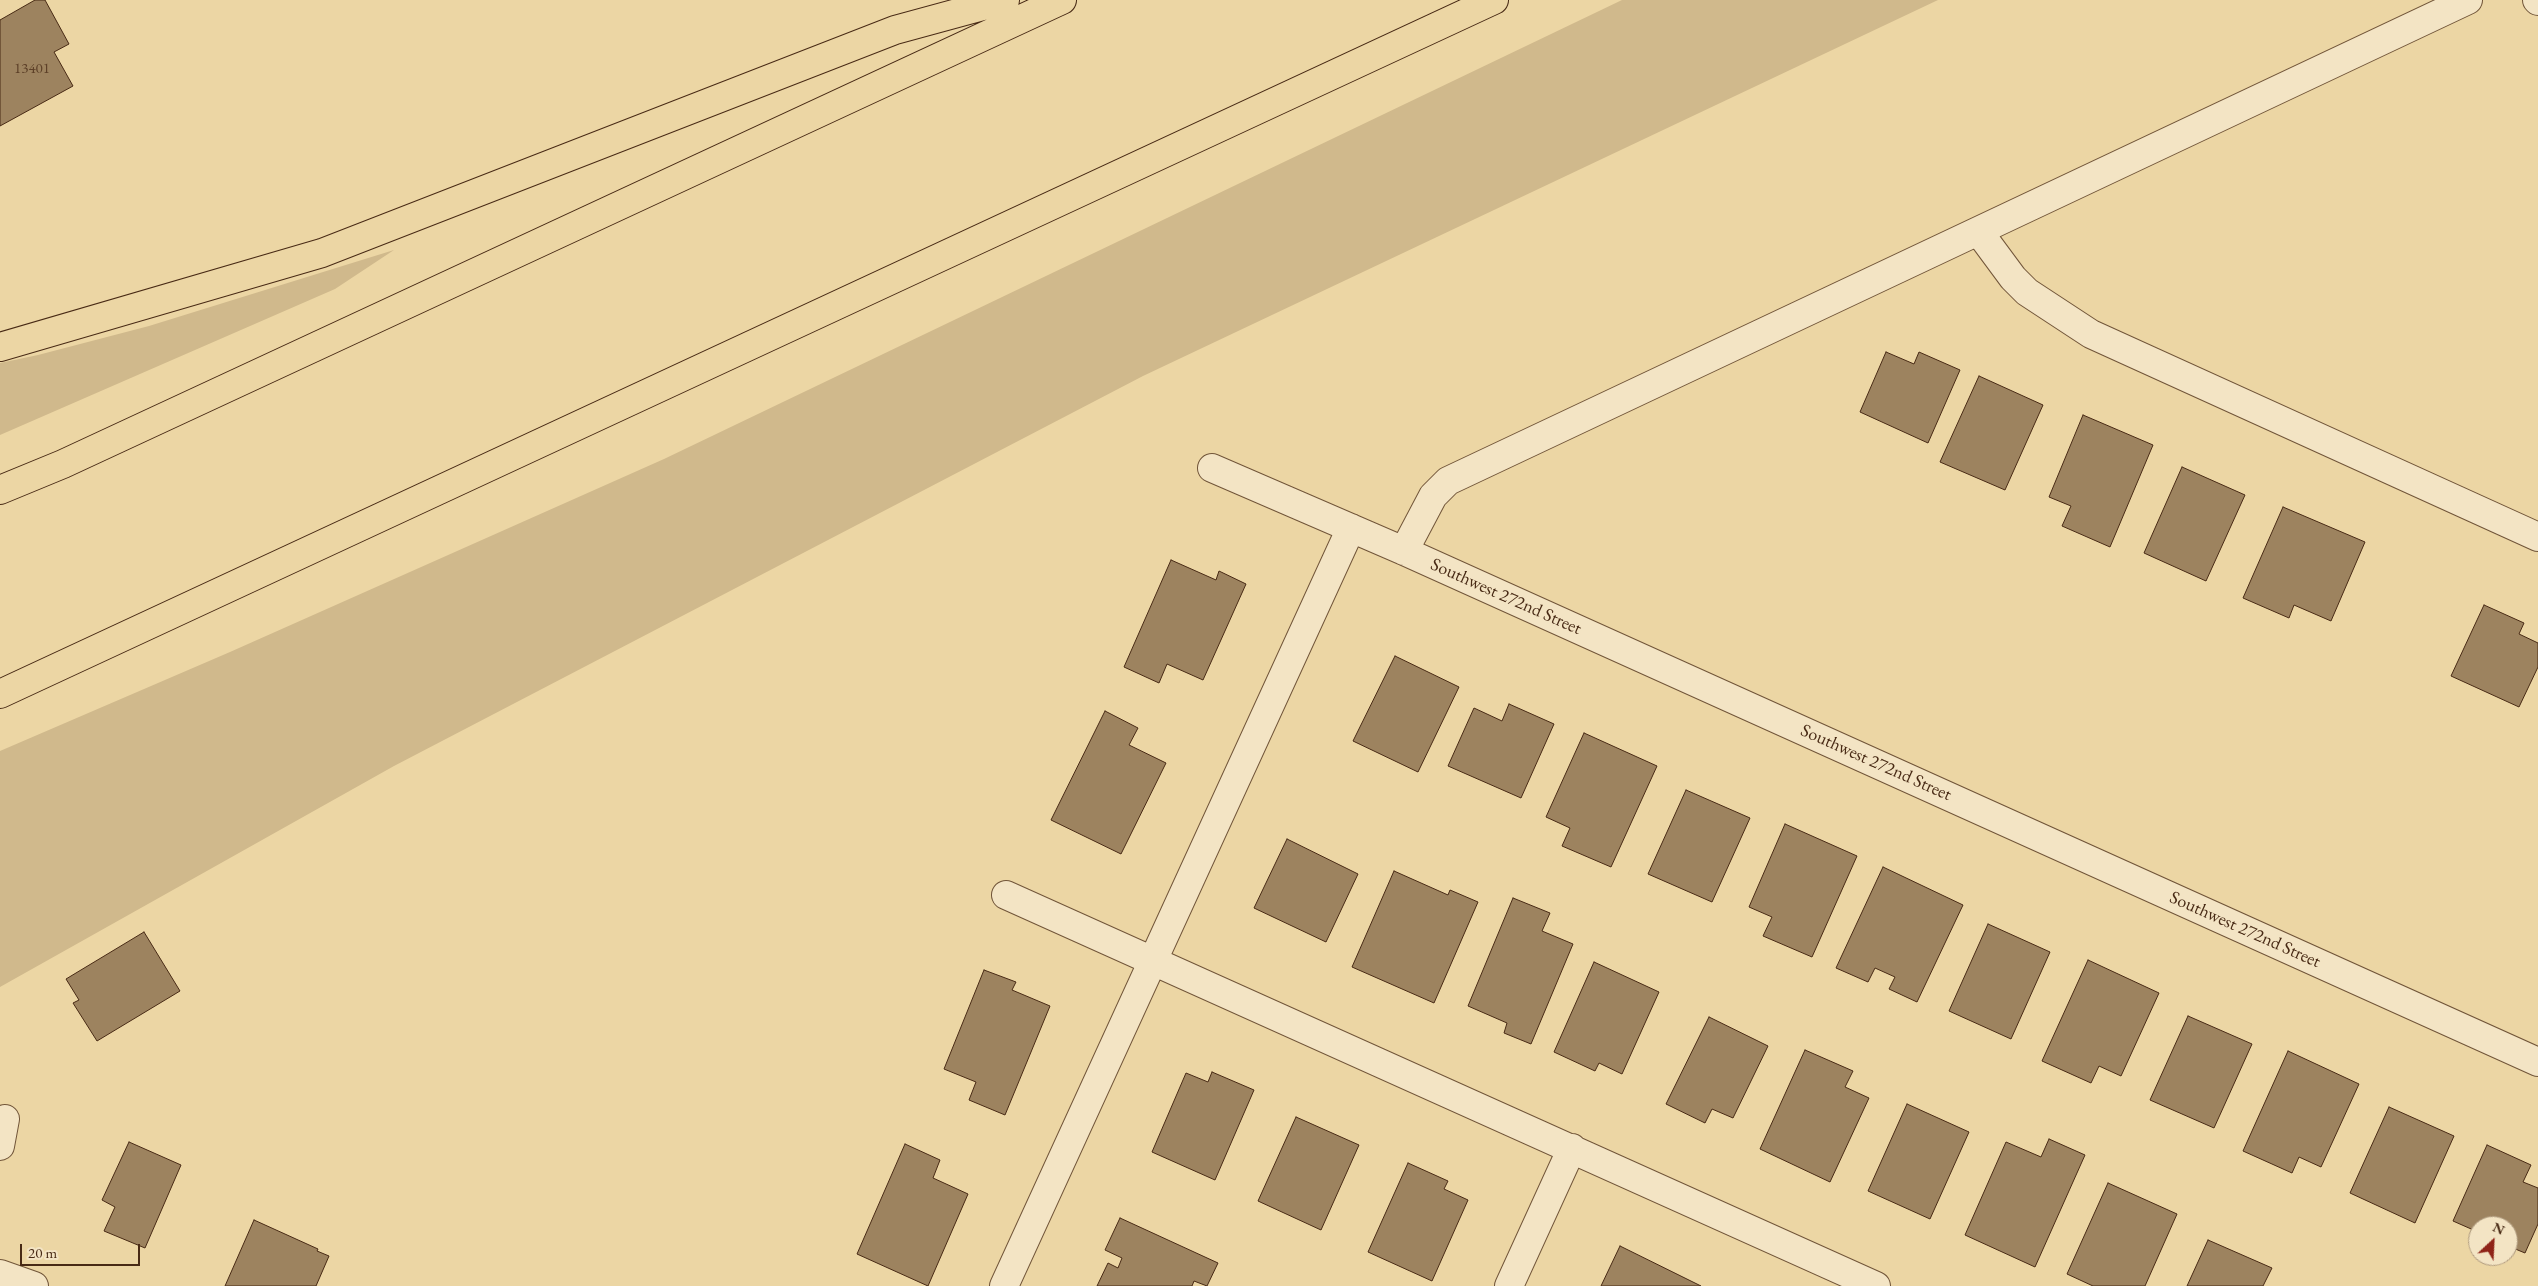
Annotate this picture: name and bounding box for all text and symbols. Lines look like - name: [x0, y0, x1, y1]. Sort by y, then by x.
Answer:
- house number: 13401: [14, 60, 50, 78]
- street label: Southwest 272nd Street: [1427, 554, 1585, 640]
- street label: Southwest 272nd Street: [1797, 720, 1955, 806]
- street label: Southwest 272nd Street: [2166, 887, 2324, 973]
- north arrow: [2468, 1216, 2518, 1266]
- text: N: [2490, 1218, 2508, 1239]
- scale bar: [22, 1234, 142, 1266]
- text: 20 m: [28, 1243, 57, 1262]

